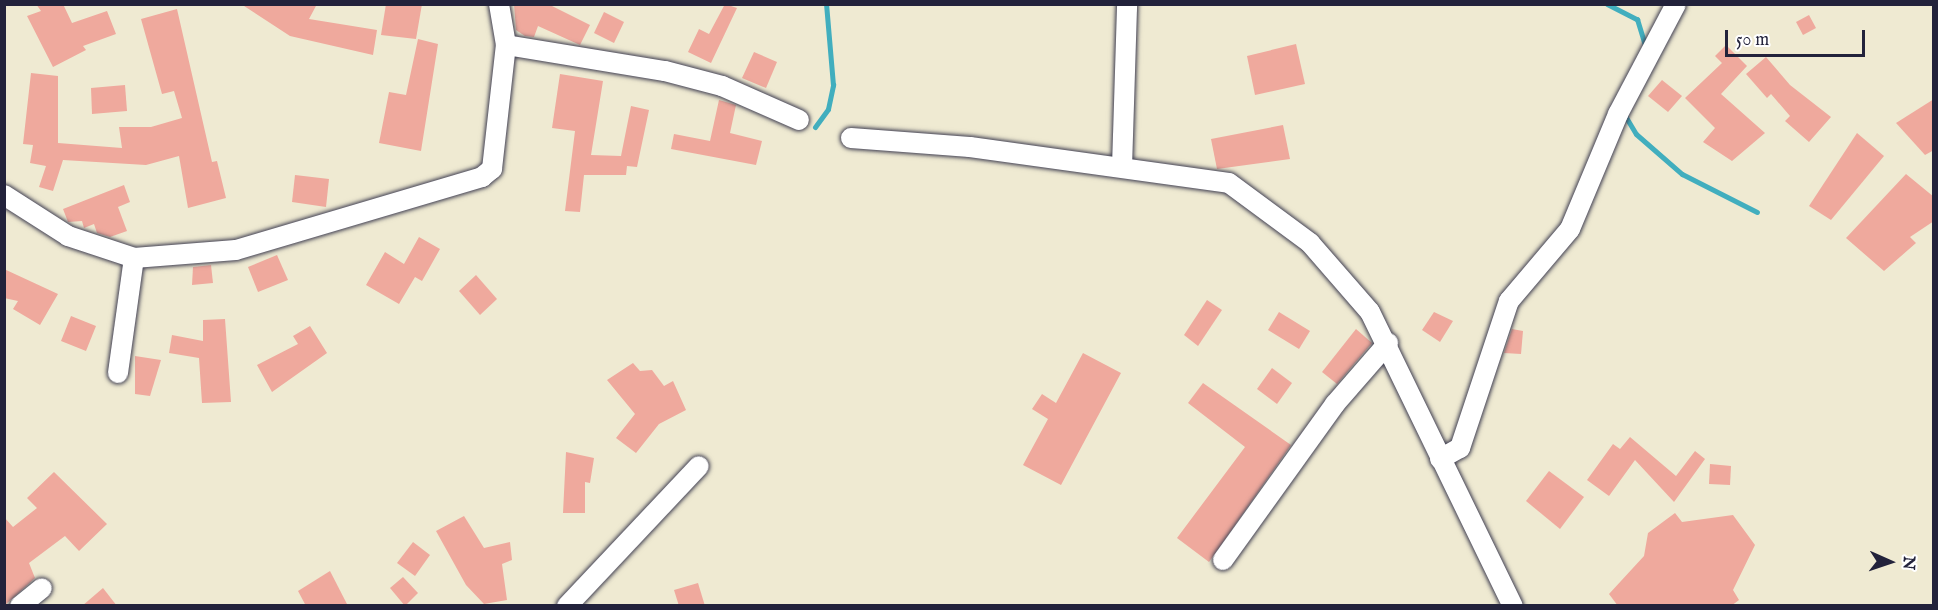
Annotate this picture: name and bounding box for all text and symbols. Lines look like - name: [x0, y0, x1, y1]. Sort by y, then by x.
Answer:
- scale bar: [1728, 18, 1868, 56]
- text: 50 m: [1736, 29, 1769, 52]
- north arrow: [1860, 532, 1920, 592]
- text: N: [1898, 556, 1918, 570]

